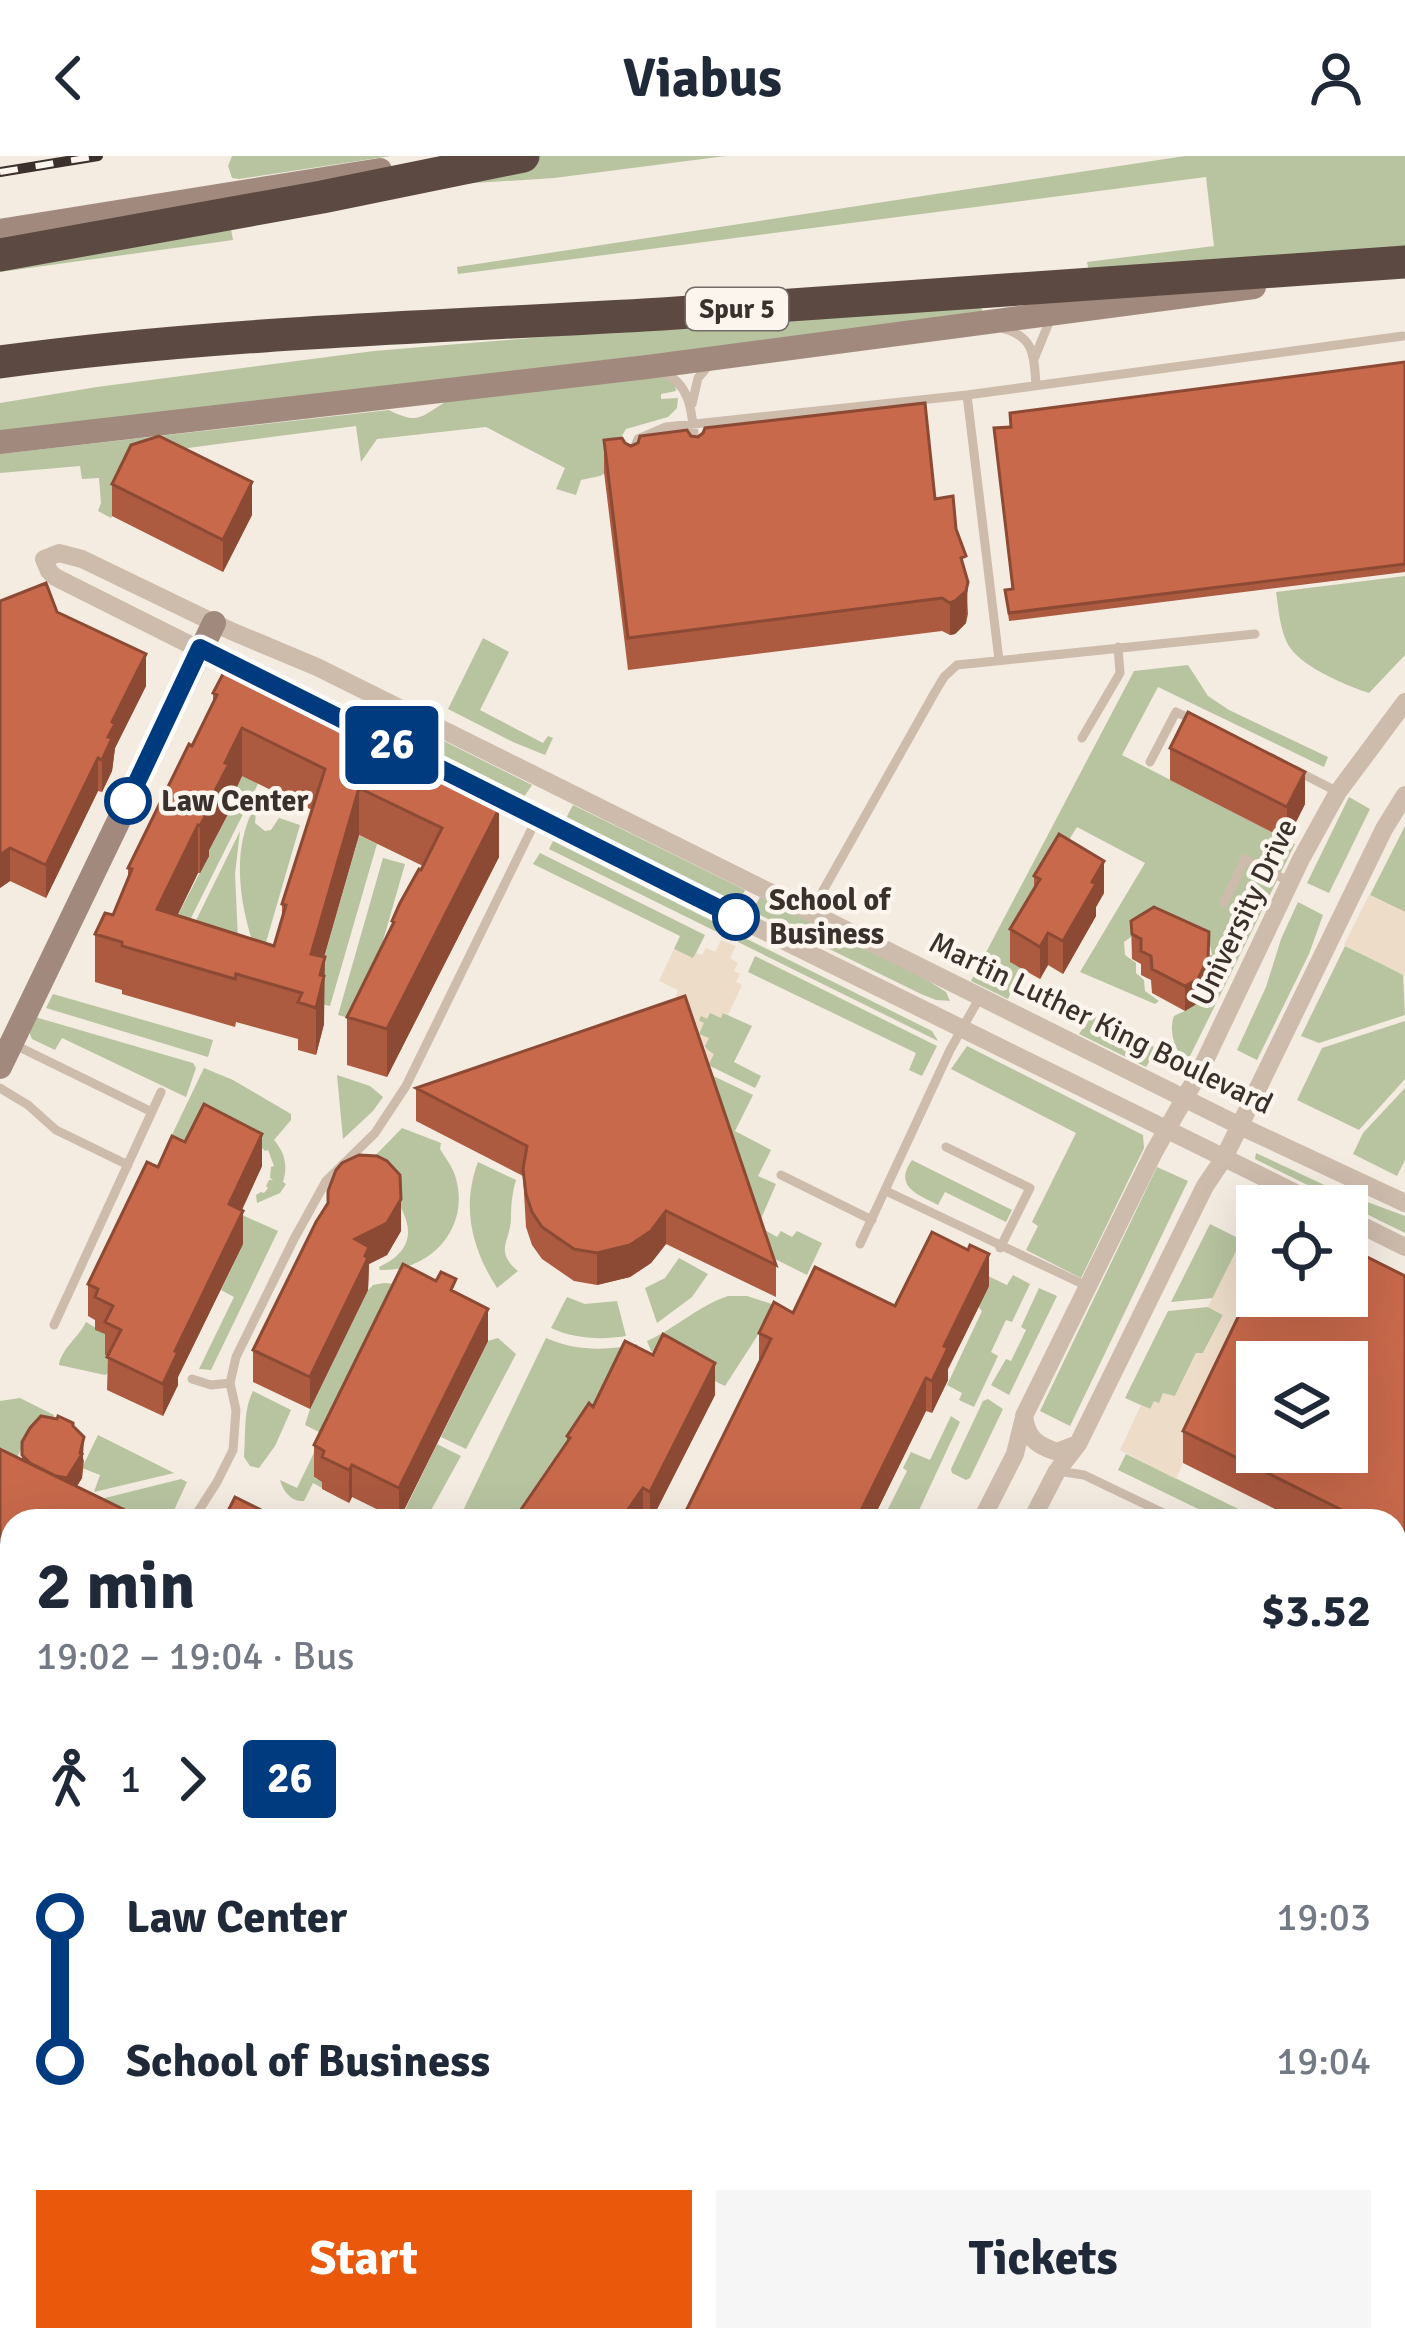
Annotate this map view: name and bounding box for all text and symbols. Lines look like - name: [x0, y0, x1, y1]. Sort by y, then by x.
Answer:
- icon: back: [36, 45, 102, 111]
- text: Viabus: [623, 45, 782, 112]
- icon: person: [1303, 45, 1369, 111]
- road number: Spur 5: [686, 288, 788, 330]
- line badge: 26: [338, 706, 446, 784]
- text: 26: [369, 719, 415, 770]
- marker: Law Center: [106, 779, 150, 823]
- place label: Law Center: [161, 783, 308, 820]
- street label: University Drive: [1183, 813, 1306, 1012]
- place label: School of Business: [769, 882, 892, 953]
- marker: School of Business: [714, 895, 758, 939]
- street label: Martin Luther King Boulevard: [923, 924, 1278, 1123]
- map controls: [1236, 1185, 1368, 1473]
- button: locate: [1236, 1185, 1368, 1317]
- button: layers: [1236, 1341, 1368, 1473]
- text: 2 min: [36, 1546, 195, 1627]
- text: $3.52: [1261, 1584, 1371, 1639]
- text: 19:02 – 19:04 · Bus: [36, 1632, 354, 1680]
- icon: walk: [36, 1746, 102, 1812]
- icon: forward: [159, 1746, 225, 1812]
- text: 26: [267, 1753, 312, 1804]
- text: 1: [120, 1755, 141, 1803]
- text: Law Center: [126, 1890, 347, 1945]
- text: 19:03: [1276, 1893, 1371, 1941]
- text: School of Business: [126, 2034, 490, 2089]
- text: 19:04: [1276, 2037, 1371, 2085]
- button: Start: [36, 2190, 692, 2328]
- button: Tickets: [716, 2190, 1371, 2328]

